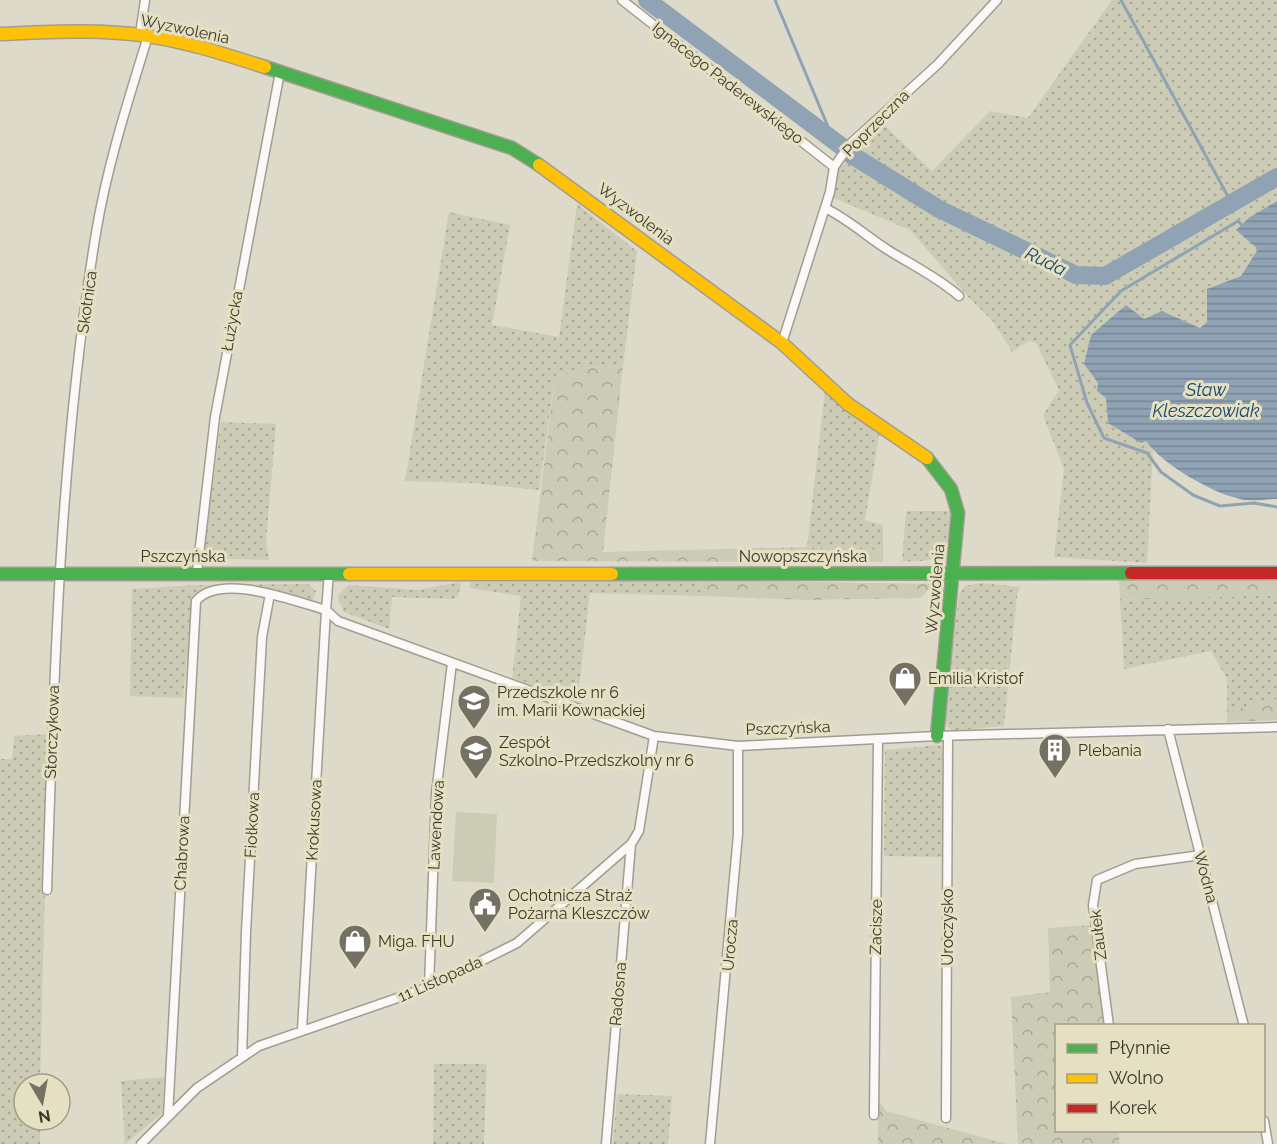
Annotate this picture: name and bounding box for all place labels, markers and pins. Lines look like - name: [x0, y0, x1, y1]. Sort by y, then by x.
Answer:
- shop icon: Emilia Kristof: [887, 660, 923, 707]
- place label: Emilia Kristof: [928, 669, 1024, 688]
- school or university icon: Przedszkole nr 6 im. Marii Kownackiej: [456, 683, 492, 730]
- place label: Przedszkole nr 6 im. Marii Kownackiej: [497, 683, 645, 720]
- building icon: Plebania: [1037, 732, 1073, 779]
- school or university icon: Zespół Szkolno-Przedszkolny nr 6: [458, 733, 494, 780]
- place label: Zespół Szkolno-Przedszkolny nr 6: [499, 733, 694, 770]
- place label: Plebania: [1078, 741, 1142, 760]
- public building icon: Ochotnicza Straż Pożarna Kleszczów: [467, 886, 503, 933]
- place label: Ochotnicza Straż Pożarna Kleszczów: [508, 886, 650, 923]
- shop icon: Miga. FHU: [337, 923, 373, 970]
- place label: Miga. FHU: [378, 932, 455, 951]

